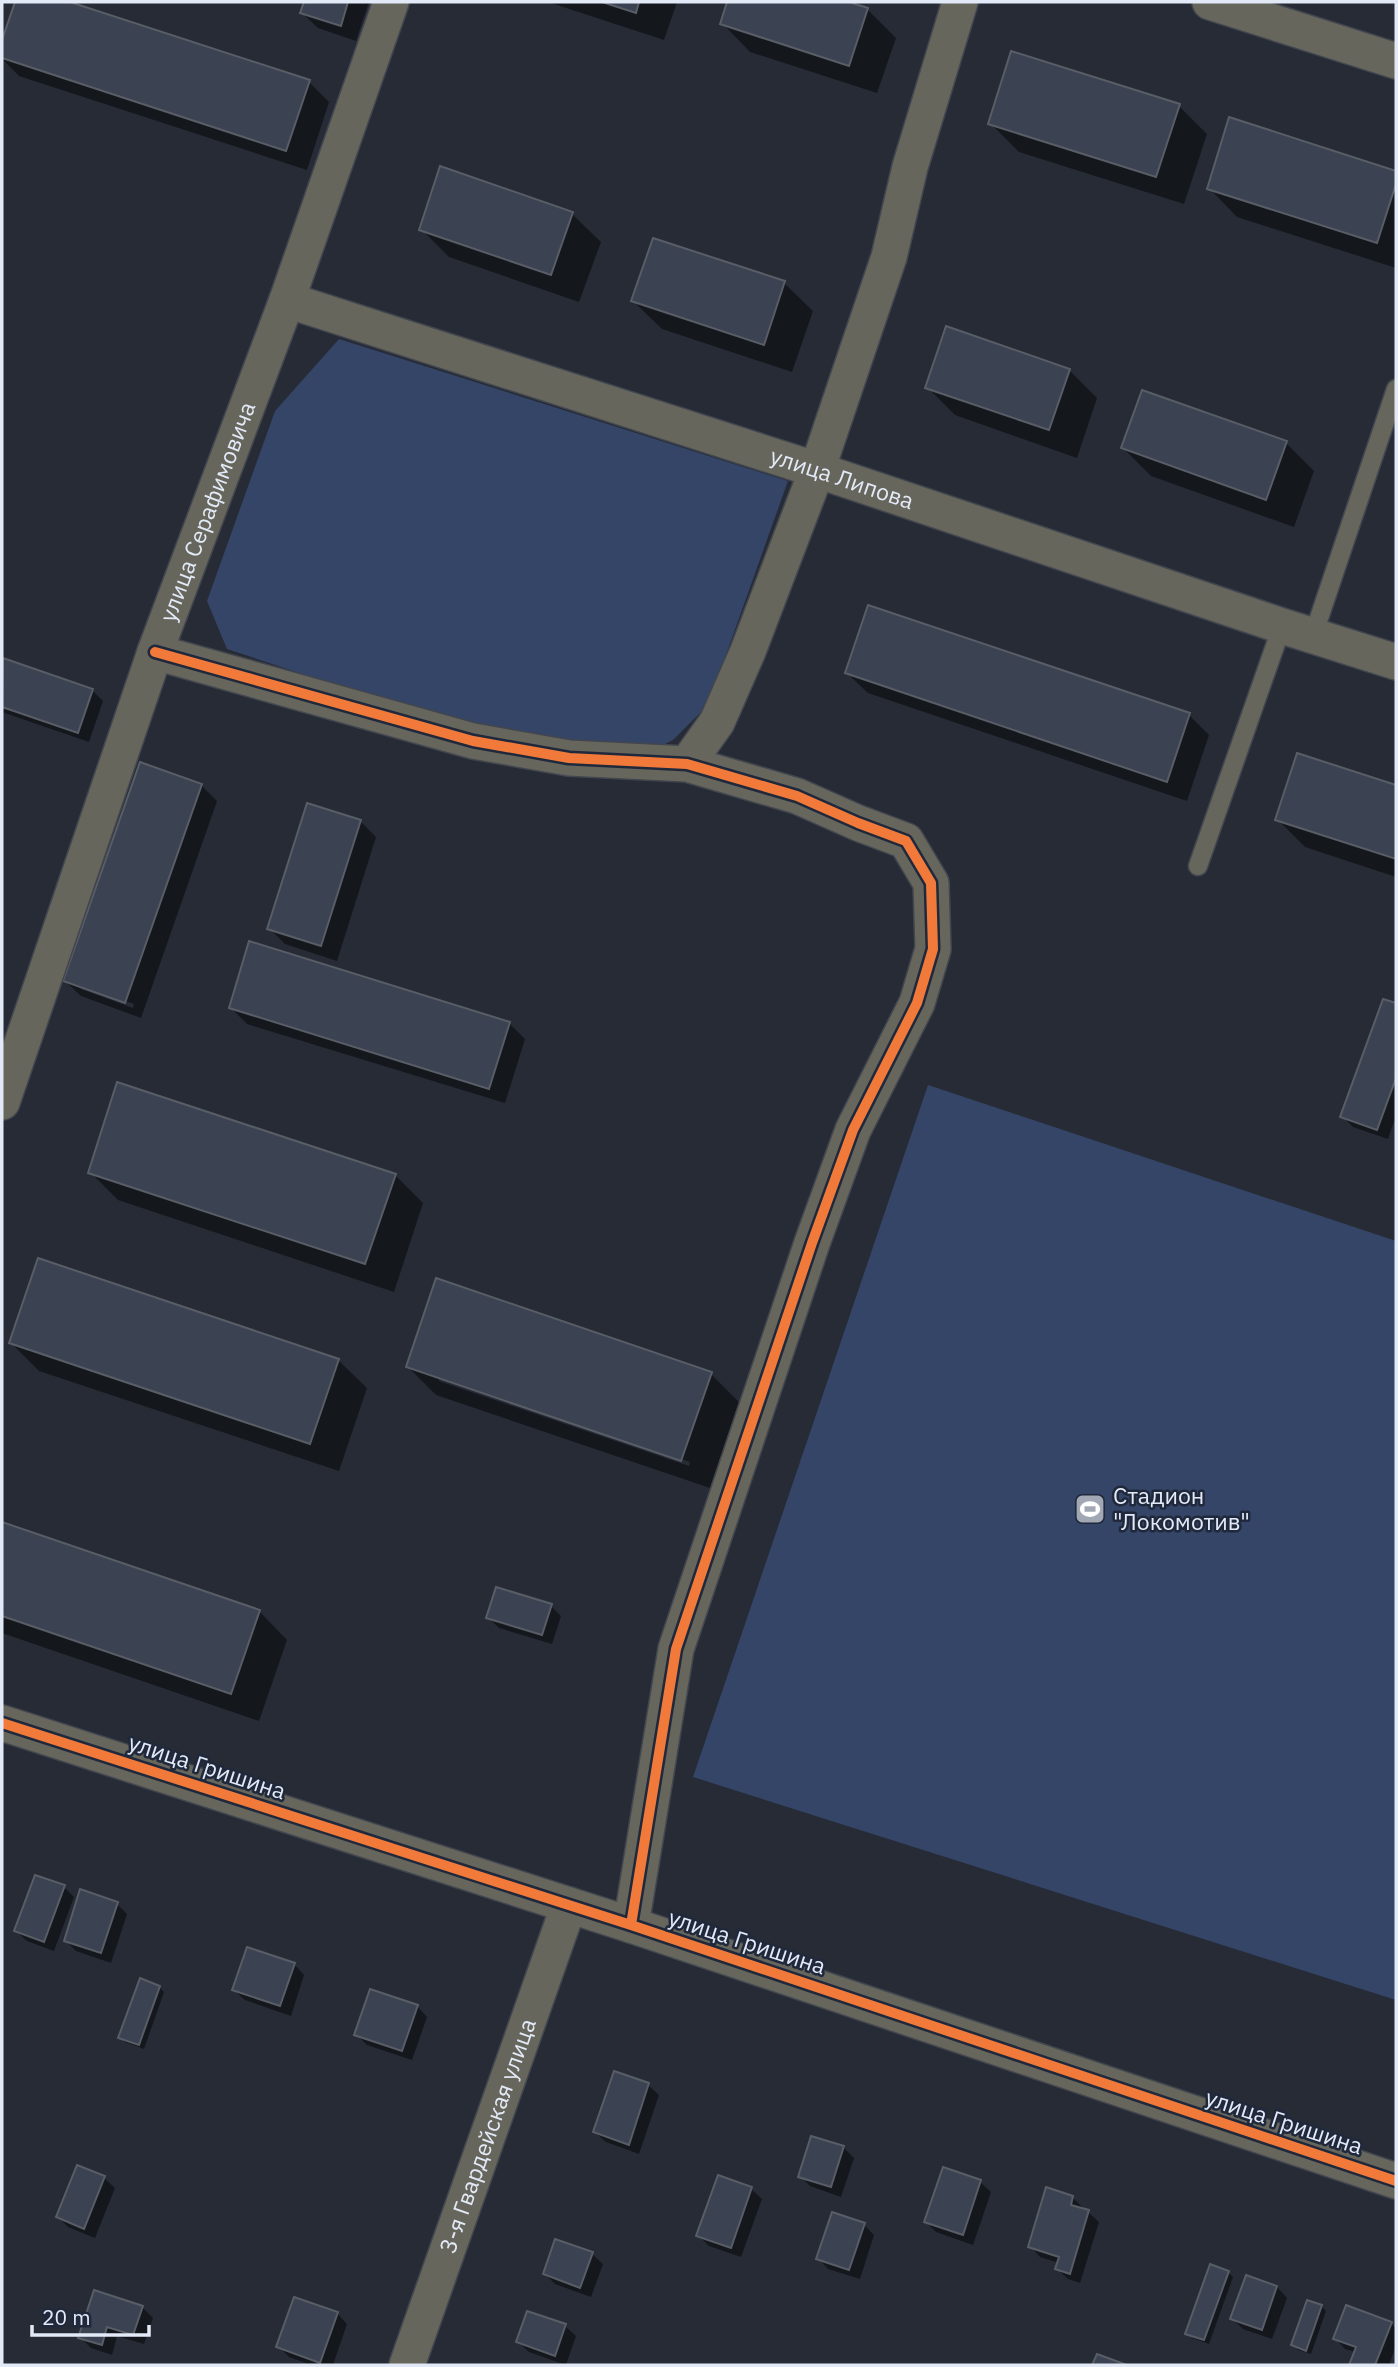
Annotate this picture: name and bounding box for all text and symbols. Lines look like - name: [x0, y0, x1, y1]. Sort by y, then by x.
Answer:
- street label: улица Серафимовича: [152, 397, 261, 626]
- street label: улица Липова: [767, 440, 918, 515]
- place label: Стадион "Локомотив": [1113, 1480, 1250, 1536]
- sports icon: Стадион "Локомотив": [1073, 1492, 1107, 1526]
- street label: улица Гришина: [125, 1726, 290, 1806]
- street label: улица Гришина: [665, 1901, 830, 1981]
- street label: 3-я Гвардейская улица: [432, 2014, 542, 2257]
- street label: улица Гришина: [1202, 2081, 1367, 2161]
- scale bar: [32, 2294, 149, 2338]
- text: 20 m: [42, 2303, 91, 2331]

